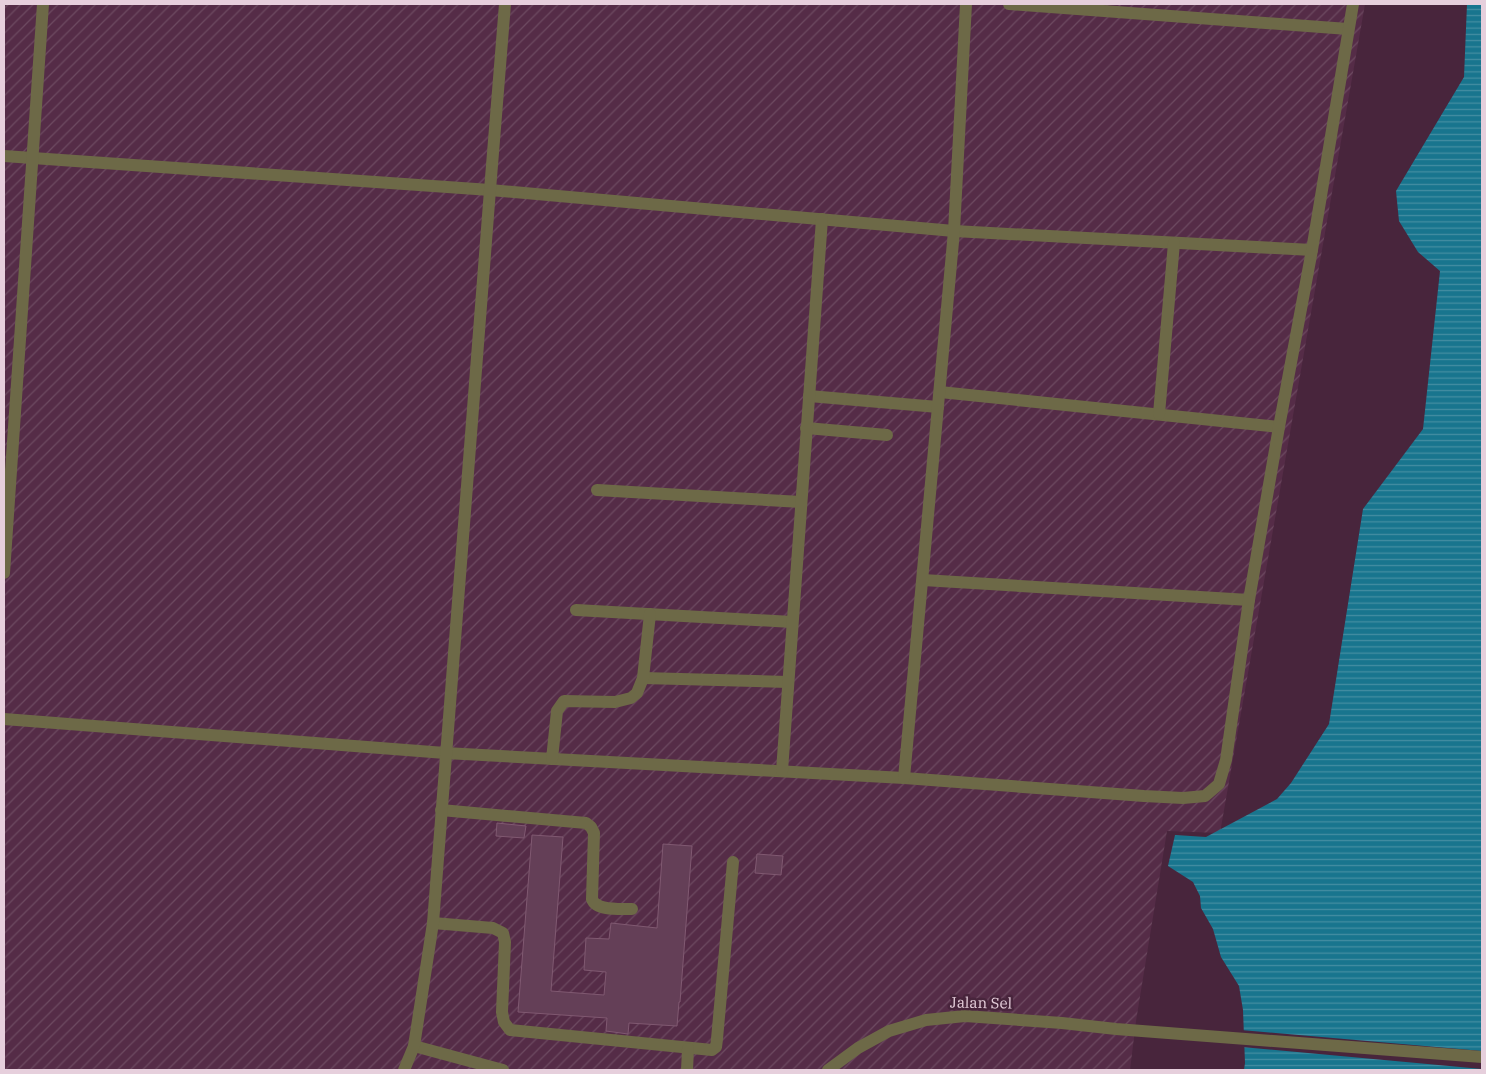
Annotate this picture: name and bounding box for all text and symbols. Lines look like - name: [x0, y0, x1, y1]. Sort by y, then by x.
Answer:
- street label: Jalan Sel: [950, 992, 1012, 1013]

